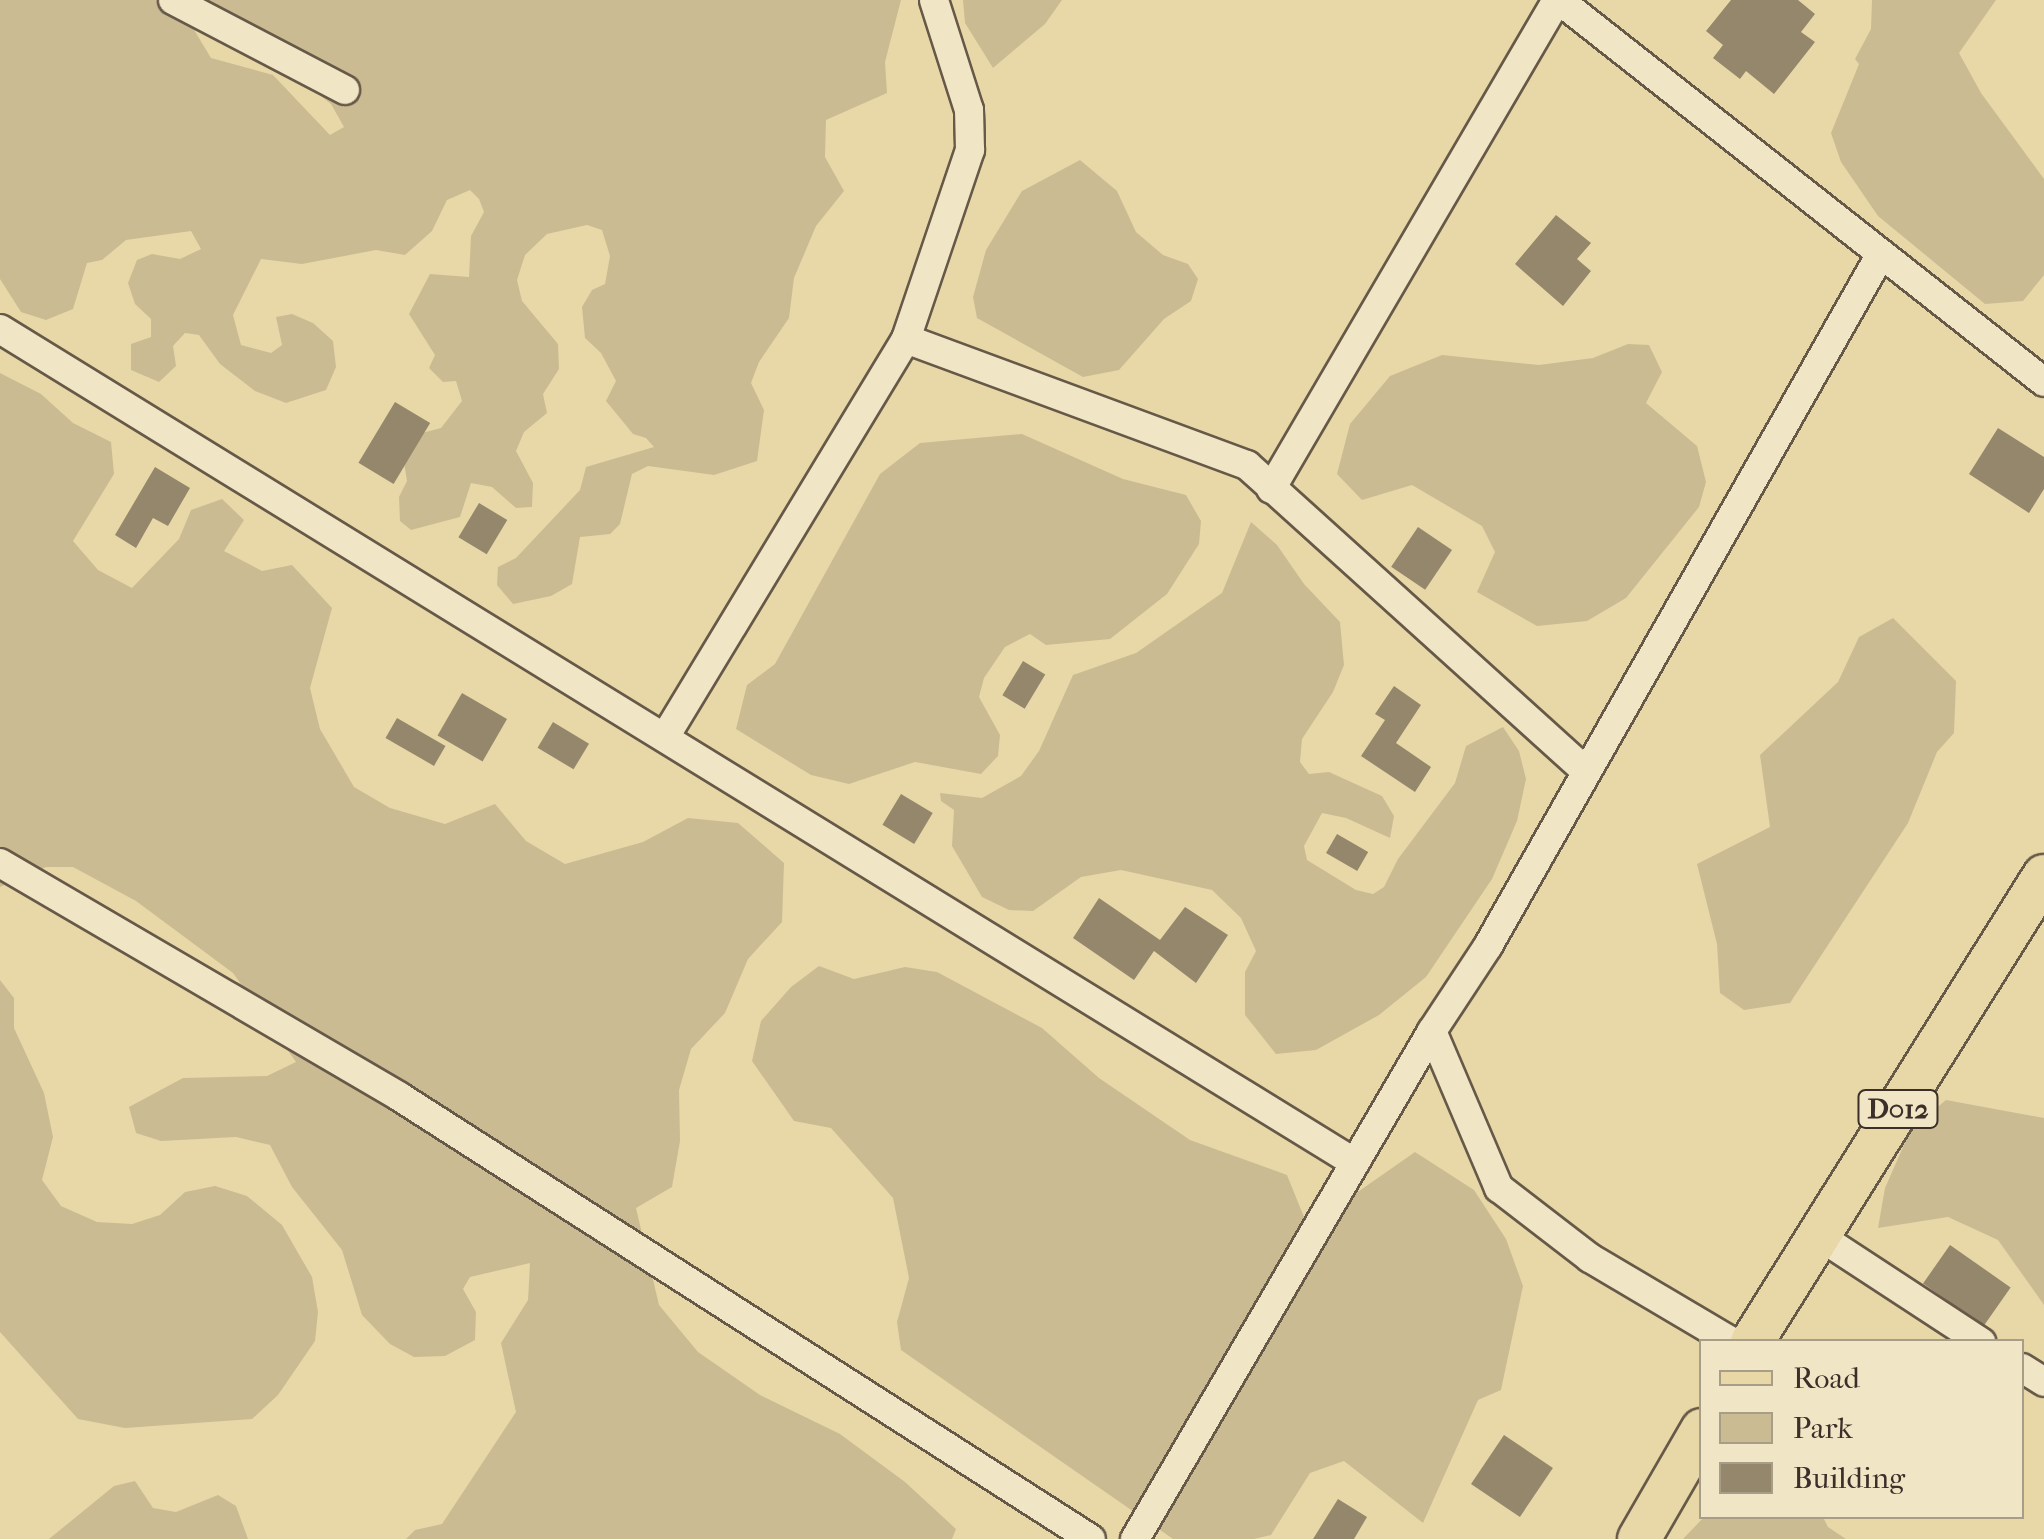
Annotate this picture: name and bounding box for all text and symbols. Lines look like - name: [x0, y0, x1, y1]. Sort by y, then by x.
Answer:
- road number: D012: [1856, 1086, 1940, 1132]
- legend: [1699, 1339, 2024, 1519]
- text: Road: [1793, 1361, 1860, 1396]
- text: Park: [1793, 1411, 1853, 1446]
- text: Building: [1793, 1461, 1905, 1496]

